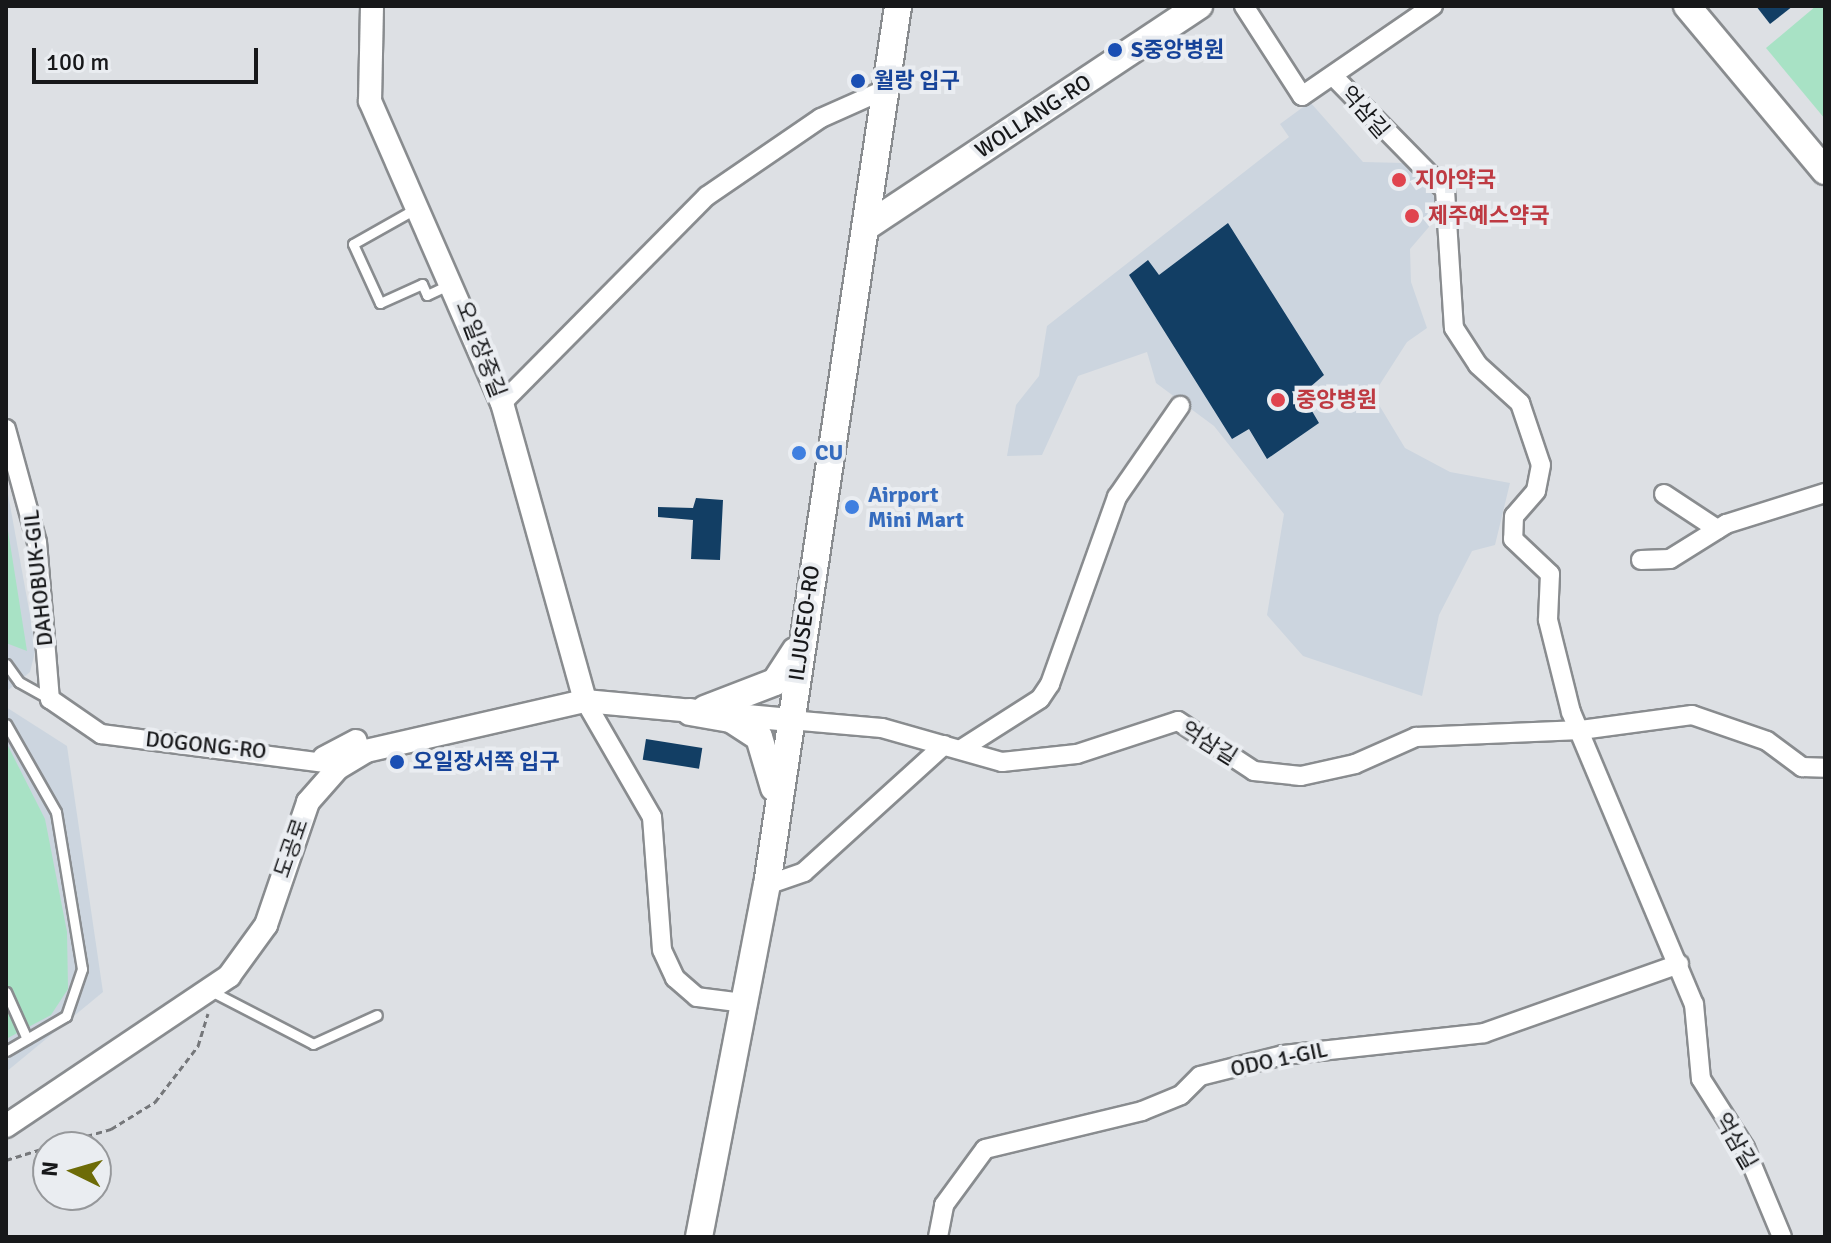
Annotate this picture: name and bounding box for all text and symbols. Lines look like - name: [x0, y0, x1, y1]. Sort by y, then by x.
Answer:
- scale bar: [36, 32, 262, 82]
- place label: S중앙병원: [1131, 37, 1224, 63]
- marker: S중앙병원: [1106, 41, 1124, 59]
- text: 100 m: [46, 47, 109, 77]
- place label: 월랑 입구: [874, 68, 960, 94]
- street label: WOLLANG-RO: [970, 69, 1096, 163]
- marker: 월랑 입구: [849, 72, 867, 90]
- street label: 억삼길: [1335, 80, 1395, 144]
- place label: 지아약국: [1415, 167, 1496, 193]
- marker: 지아약국: [1390, 171, 1408, 189]
- place label: 제주예스약국: [1428, 203, 1549, 229]
- marker: 제주예스약국: [1403, 207, 1421, 225]
- street label: 오일장중길: [451, 297, 511, 401]
- place label: 중앙병원: [1296, 387, 1377, 413]
- marker: 중앙병원: [1267, 389, 1289, 411]
- place label: CU: [815, 440, 843, 466]
- marker: CU: [790, 444, 808, 462]
- place label: Airport Mini Mart: [868, 481, 964, 532]
- marker: Airport Mini Mart: [843, 498, 861, 516]
- street label: DAHOBUK-GIL: [18, 508, 58, 648]
- street label: ILJUSEO-RO: [783, 564, 825, 682]
- street label: 억삼길: [1176, 716, 1242, 770]
- street label: DOGONG-RO: [144, 726, 268, 764]
- place label: 오일장서쪽 입구: [413, 749, 560, 775]
- marker: 오일장서쪽 입구: [388, 753, 406, 771]
- street label: 도공로: [269, 815, 313, 881]
- street label: ODO 1-GIL: [1228, 1036, 1330, 1082]
- street label: 억삼길: [1709, 1108, 1763, 1174]
- north arrow: [32, 1131, 112, 1211]
- text: N: [35, 1160, 64, 1178]

